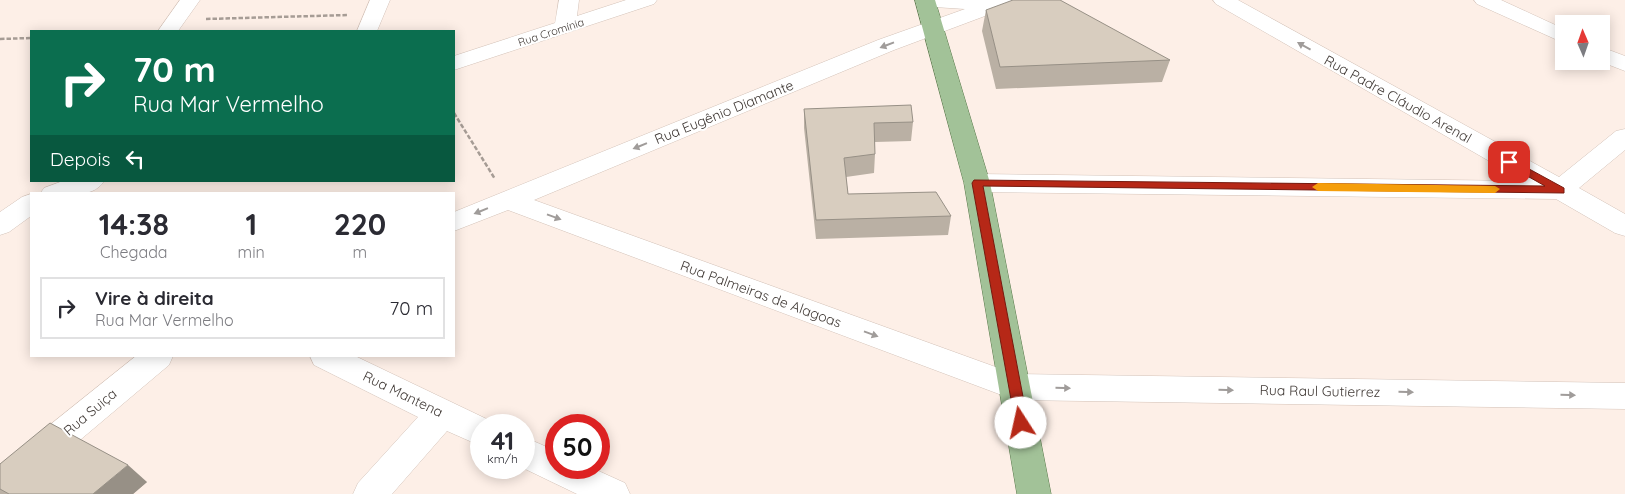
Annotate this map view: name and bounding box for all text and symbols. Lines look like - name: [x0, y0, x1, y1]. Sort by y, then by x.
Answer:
- street label: Rua Cromínia: [516, 15, 586, 49]
- north arrow: [1555, 15, 1610, 70]
- map controls: [1555, 15, 1610, 70]
- one-way arrow: [879, 41, 894, 49]
- one-way arrow: [1297, 42, 1311, 50]
- text: 70 m: [133, 47, 216, 91]
- icon: right: [50, 50, 115, 115]
- street label: Rua Padre Cláudio Arenal: [1321, 51, 1475, 147]
- street label: Rua Eugênio Diamante: [652, 76, 796, 148]
- text: Rua Mar Vermelho: [133, 90, 324, 118]
- pin: [1488, 141, 1530, 183]
- one-way arrow: [633, 143, 647, 151]
- icon: left: [121, 145, 149, 173]
- text: Depois: [50, 147, 111, 171]
- icon: arrive: [1495, 148, 1523, 176]
- text: 14:38: [99, 205, 169, 243]
- text: 1: [245, 205, 257, 243]
- text: 220: [334, 205, 386, 243]
- one-way arrow: [473, 207, 488, 215]
- one-way arrow: [547, 213, 562, 221]
- text: Chegada: [100, 242, 168, 262]
- text: min: [238, 242, 265, 262]
- text: m: [353, 242, 367, 262]
- street label: Rua Palmeiras de Alagoas: [678, 256, 844, 332]
- text: Vire à direita: [95, 286, 214, 310]
- icon: right: [52, 294, 80, 322]
- text: 70 m: [389, 296, 433, 320]
- text: Rua Mar Vermelho: [95, 310, 234, 330]
- one-way arrow: [864, 330, 879, 338]
- street label: Rua Mantena: [360, 367, 446, 421]
- street label: Rua Raul Gutierrez: [1259, 381, 1381, 401]
- one-way arrow: [1056, 384, 1072, 392]
- street label: Rua Suiça: [60, 385, 120, 439]
- one-way arrow: [1218, 386, 1234, 394]
- one-way arrow: [1398, 389, 1414, 397]
- one-way arrow: [1560, 391, 1576, 399]
- position arrow: [994, 396, 1046, 448]
- speed limit sign: 50: [545, 414, 610, 479]
- text: 41: [491, 425, 514, 456]
- text: km/h: [487, 451, 518, 466]

